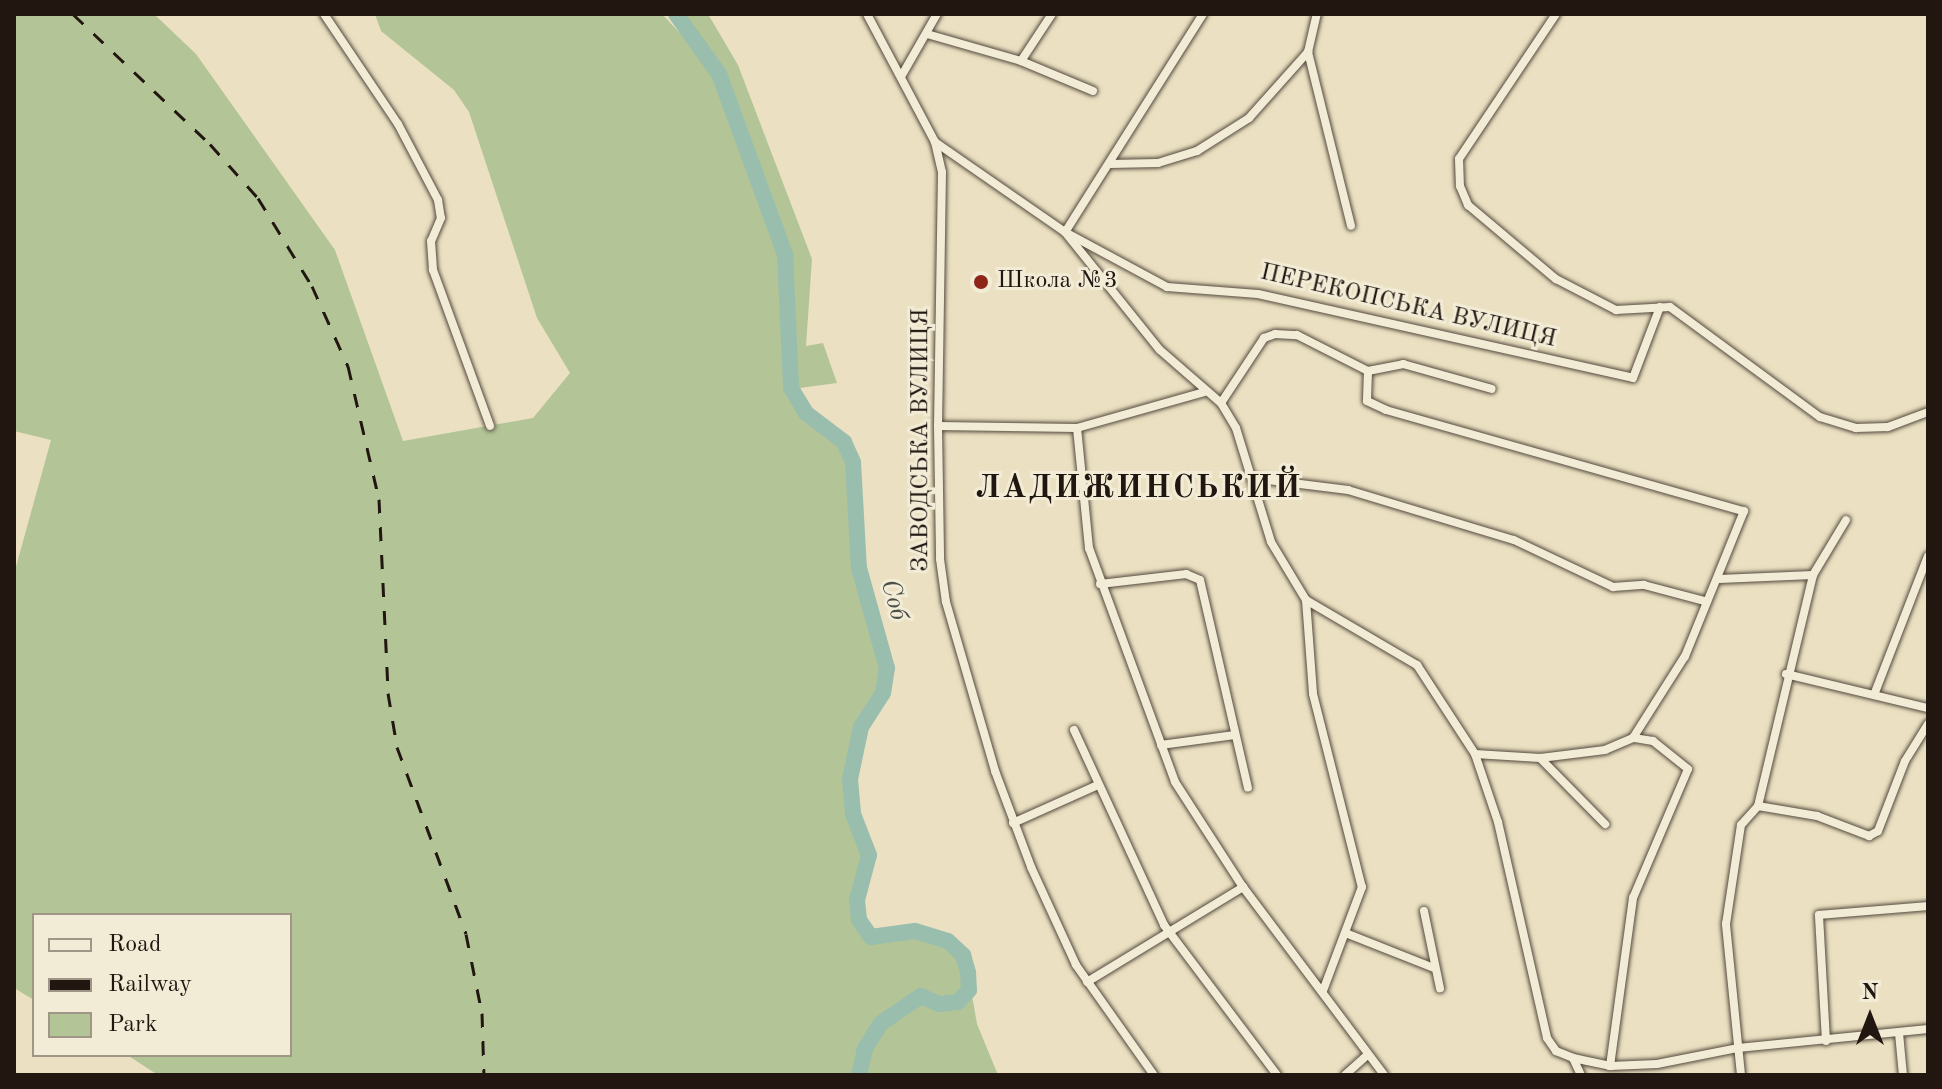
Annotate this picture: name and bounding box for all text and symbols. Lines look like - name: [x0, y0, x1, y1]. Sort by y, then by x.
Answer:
- street label: ПЕРЕКОПСЬКА ВУЛИЦЯ: [1257, 259, 1559, 355]
- place label: Школа №3: [997, 268, 1118, 296]
- marker: Школа №3: [972, 273, 990, 291]
- street label: ЗАВОДСЬКА ВУЛИЦЯ: [908, 308, 936, 572]
- district label: ЛАДИЖИНСЬКИЙ: [975, 470, 1303, 508]
- water label: Соб: [872, 576, 914, 624]
- legend: [32, 913, 292, 1057]
- text: Road: [108, 933, 161, 957]
- text: Railway: [108, 973, 192, 997]
- north arrow: [1830, 977, 1910, 1057]
- text: N: [1862, 982, 1878, 1004]
- text: Park: [108, 1013, 157, 1037]

